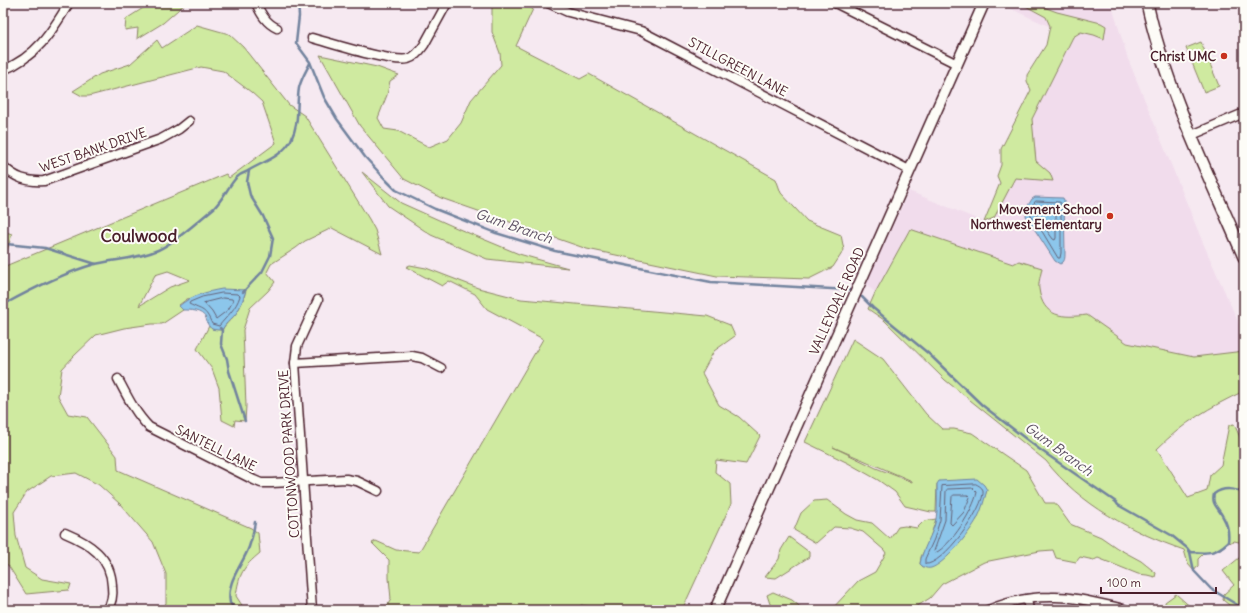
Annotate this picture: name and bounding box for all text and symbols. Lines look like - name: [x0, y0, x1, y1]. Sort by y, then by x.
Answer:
- street label: STILLGREEN LANE: [685, 34, 791, 101]
- place label: Christ UMC: [1150, 48, 1216, 65]
- marker: Christ UMC: [1219, 51, 1229, 61]
- street label: WEST BANK DRIVE: [37, 124, 149, 176]
- place label: Movement School Northwest Elementary: [970, 201, 1102, 233]
- water label: Gum Branch: [473, 204, 556, 248]
- marker: Movement School Northwest Elementary: [1105, 211, 1115, 221]
- district label: Coulwood: [101, 225, 177, 247]
- street label: VALLEYDALE ROAD: [806, 244, 868, 358]
- street label: COTTONWOOD PARK DRIVE: [275, 369, 303, 539]
- water label: Gum Branch: [1021, 418, 1097, 480]
- street label: SANTELL LANE: [173, 421, 260, 475]
- scale bar: [1101, 569, 1216, 595]
- text: 100 m: [1107, 575, 1141, 590]

